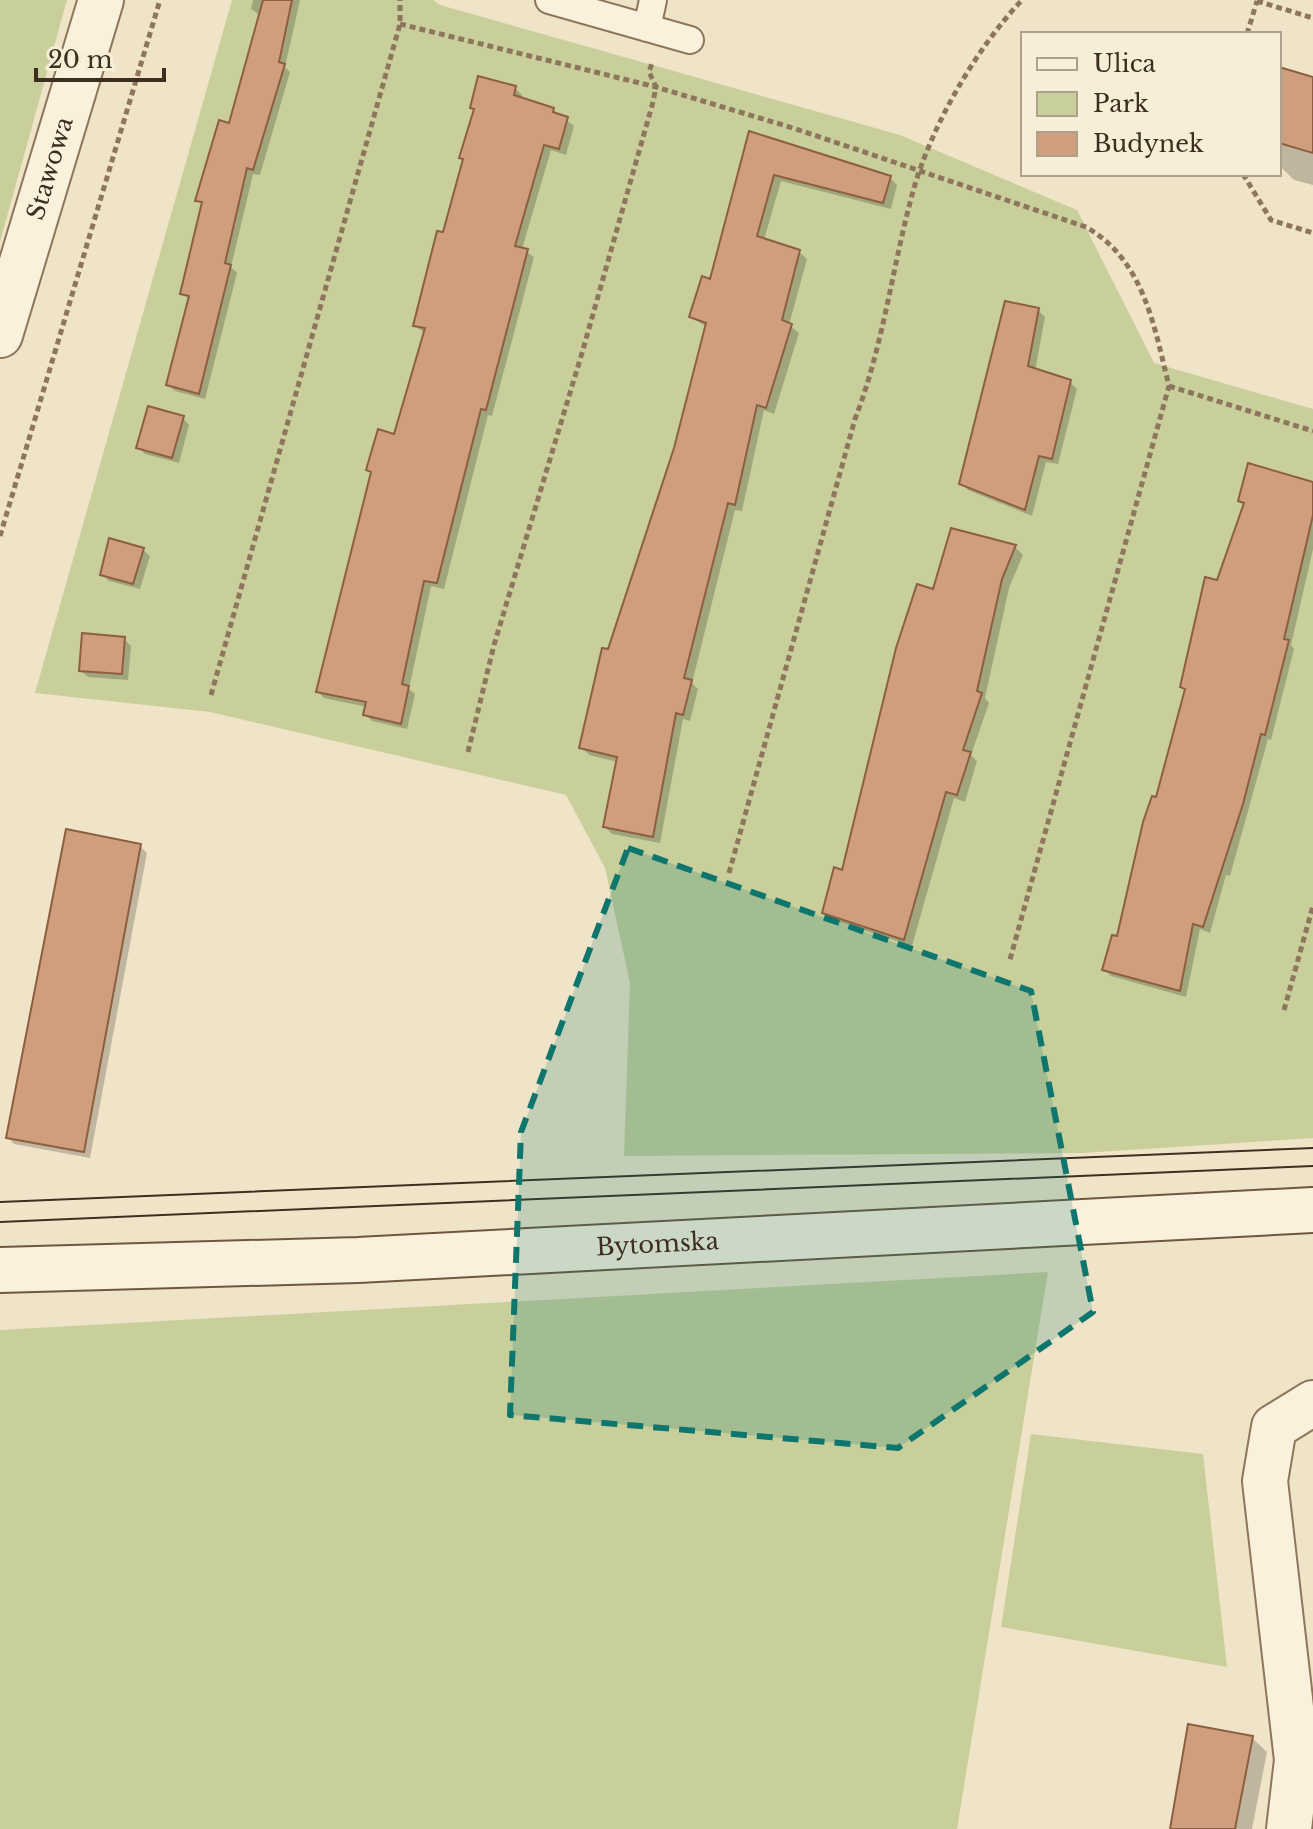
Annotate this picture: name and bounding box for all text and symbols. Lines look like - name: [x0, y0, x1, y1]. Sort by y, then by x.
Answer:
- scale bar: [36, 32, 164, 82]
- legend: [1021, 32, 1281, 176]
- text: 20 m: [48, 45, 113, 74]
- text: Ulica: [1093, 49, 1157, 78]
- text: Park: [1093, 89, 1149, 118]
- street label: Stawowa: [21, 113, 79, 223]
- text: Budynek: [1093, 129, 1204, 158]
- street label: Bytomska: [595, 1226, 720, 1262]

